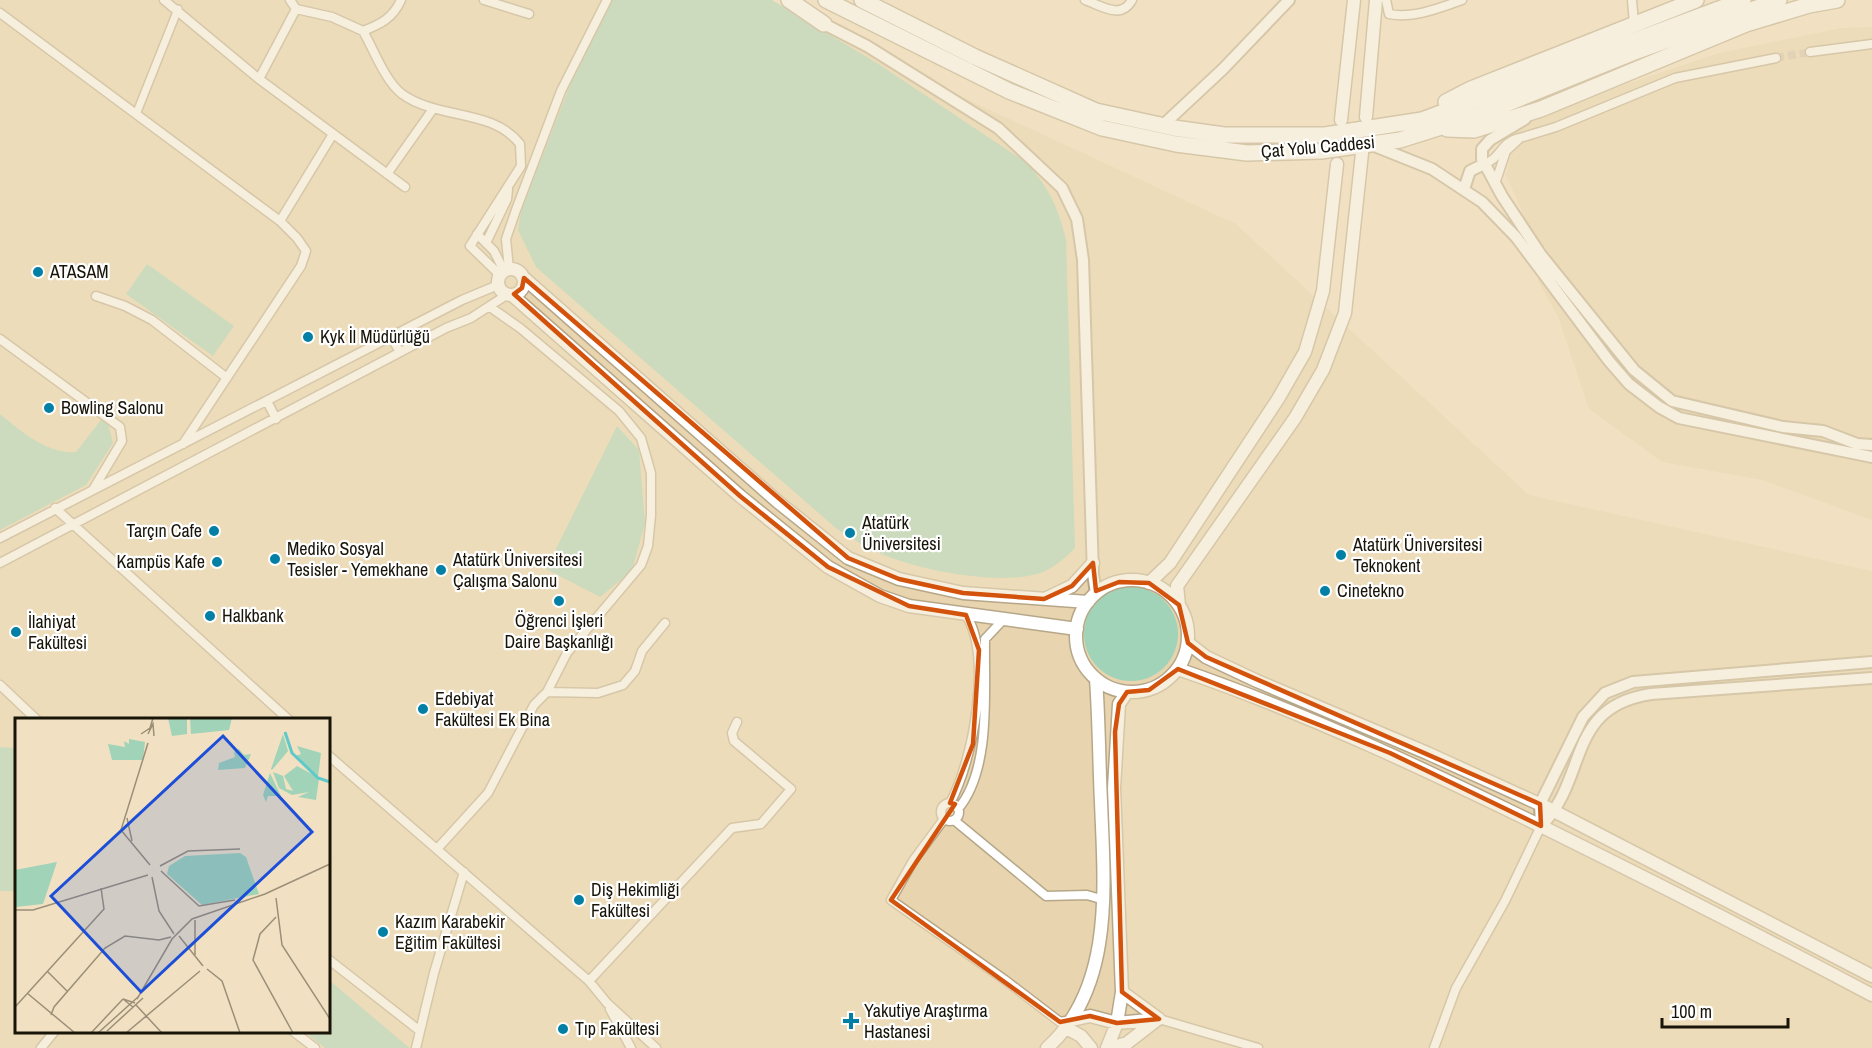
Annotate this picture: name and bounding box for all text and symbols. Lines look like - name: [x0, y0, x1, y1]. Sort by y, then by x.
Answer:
- street label: Çat Yolu Caddesi: [1260, 129, 1376, 164]
- place label: ATASAM: [49, 259, 109, 284]
- marker: ATASAM: [31, 265, 45, 279]
- place label: Kyk İl Müdürlüğü: [320, 324, 430, 349]
- marker: Kyk İl Müdürlüğü: [301, 330, 315, 344]
- place label: Bowling Salonu: [61, 395, 164, 420]
- marker: Bowling Salonu: [42, 401, 56, 415]
- place label: Atatürk Üniversitesi: [861, 510, 941, 556]
- place label: Tarçın Cafe: [126, 518, 202, 543]
- marker: Tarçın Cafe: [207, 524, 221, 538]
- marker: Atatürk Üniversitesi: [843, 526, 857, 540]
- place label: Atatürk Üniversitesi Teknokent: [1352, 532, 1483, 578]
- place label: Mediko Sosyal Tesisler - Yemekhane: [287, 536, 428, 582]
- place label: Atatürk Üniversitesi Çalışma Salonu: [452, 547, 583, 593]
- marker: Atatürk Üniversitesi Teknokent: [1334, 548, 1348, 562]
- place label: Kampüs Kafe: [116, 549, 205, 574]
- marker: Mediko Sosyal Tesisler - Yemekhane: [268, 552, 282, 566]
- marker: Kampüs Kafe: [210, 555, 224, 569]
- marker: Atatürk Üniversitesi Çalışma Salonu: [434, 563, 448, 577]
- place label: Cinetekno: [1337, 578, 1404, 603]
- marker: Cinetekno: [1318, 584, 1332, 598]
- marker: Öğrenci İşleri Daire Başkanlığı: [552, 594, 566, 608]
- place label: Halkbank: [222, 603, 284, 628]
- place label: Öğrenci İşleri Daire Başkanlığı: [504, 608, 614, 654]
- place label: İlahiyat Fakültesi: [28, 609, 87, 655]
- marker: Halkbank: [203, 609, 217, 623]
- marker: İlahiyat Fakültesi: [9, 625, 23, 639]
- place label: Edebiyat Fakültesi Ek Bina: [435, 686, 550, 732]
- marker: Edebiyat Fakültesi Ek Bina: [416, 702, 430, 716]
- inset map: [15, 718, 330, 1033]
- place label: Diş Hekimliği Fakültesi: [591, 877, 680, 923]
- marker: Diş Hekimliği Fakültesi: [572, 893, 586, 907]
- place label: Kazım Karabekir Eğitim Fakültesi: [395, 909, 505, 955]
- marker: Kazım Karabekir Eğitim Fakültesi: [376, 925, 390, 939]
- scale bar: [1662, 991, 1788, 1029]
- place label: Yakutiye Araştırma Hastanesi: [864, 998, 988, 1044]
- text: 100 m: [1671, 999, 1712, 1024]
- marker: Yakutiye Araştırma Hastanesi: [842, 1012, 860, 1030]
- place label: Tıp Fakültesi: [575, 1016, 659, 1041]
- marker: Tıp Fakültesi: [556, 1022, 570, 1036]

